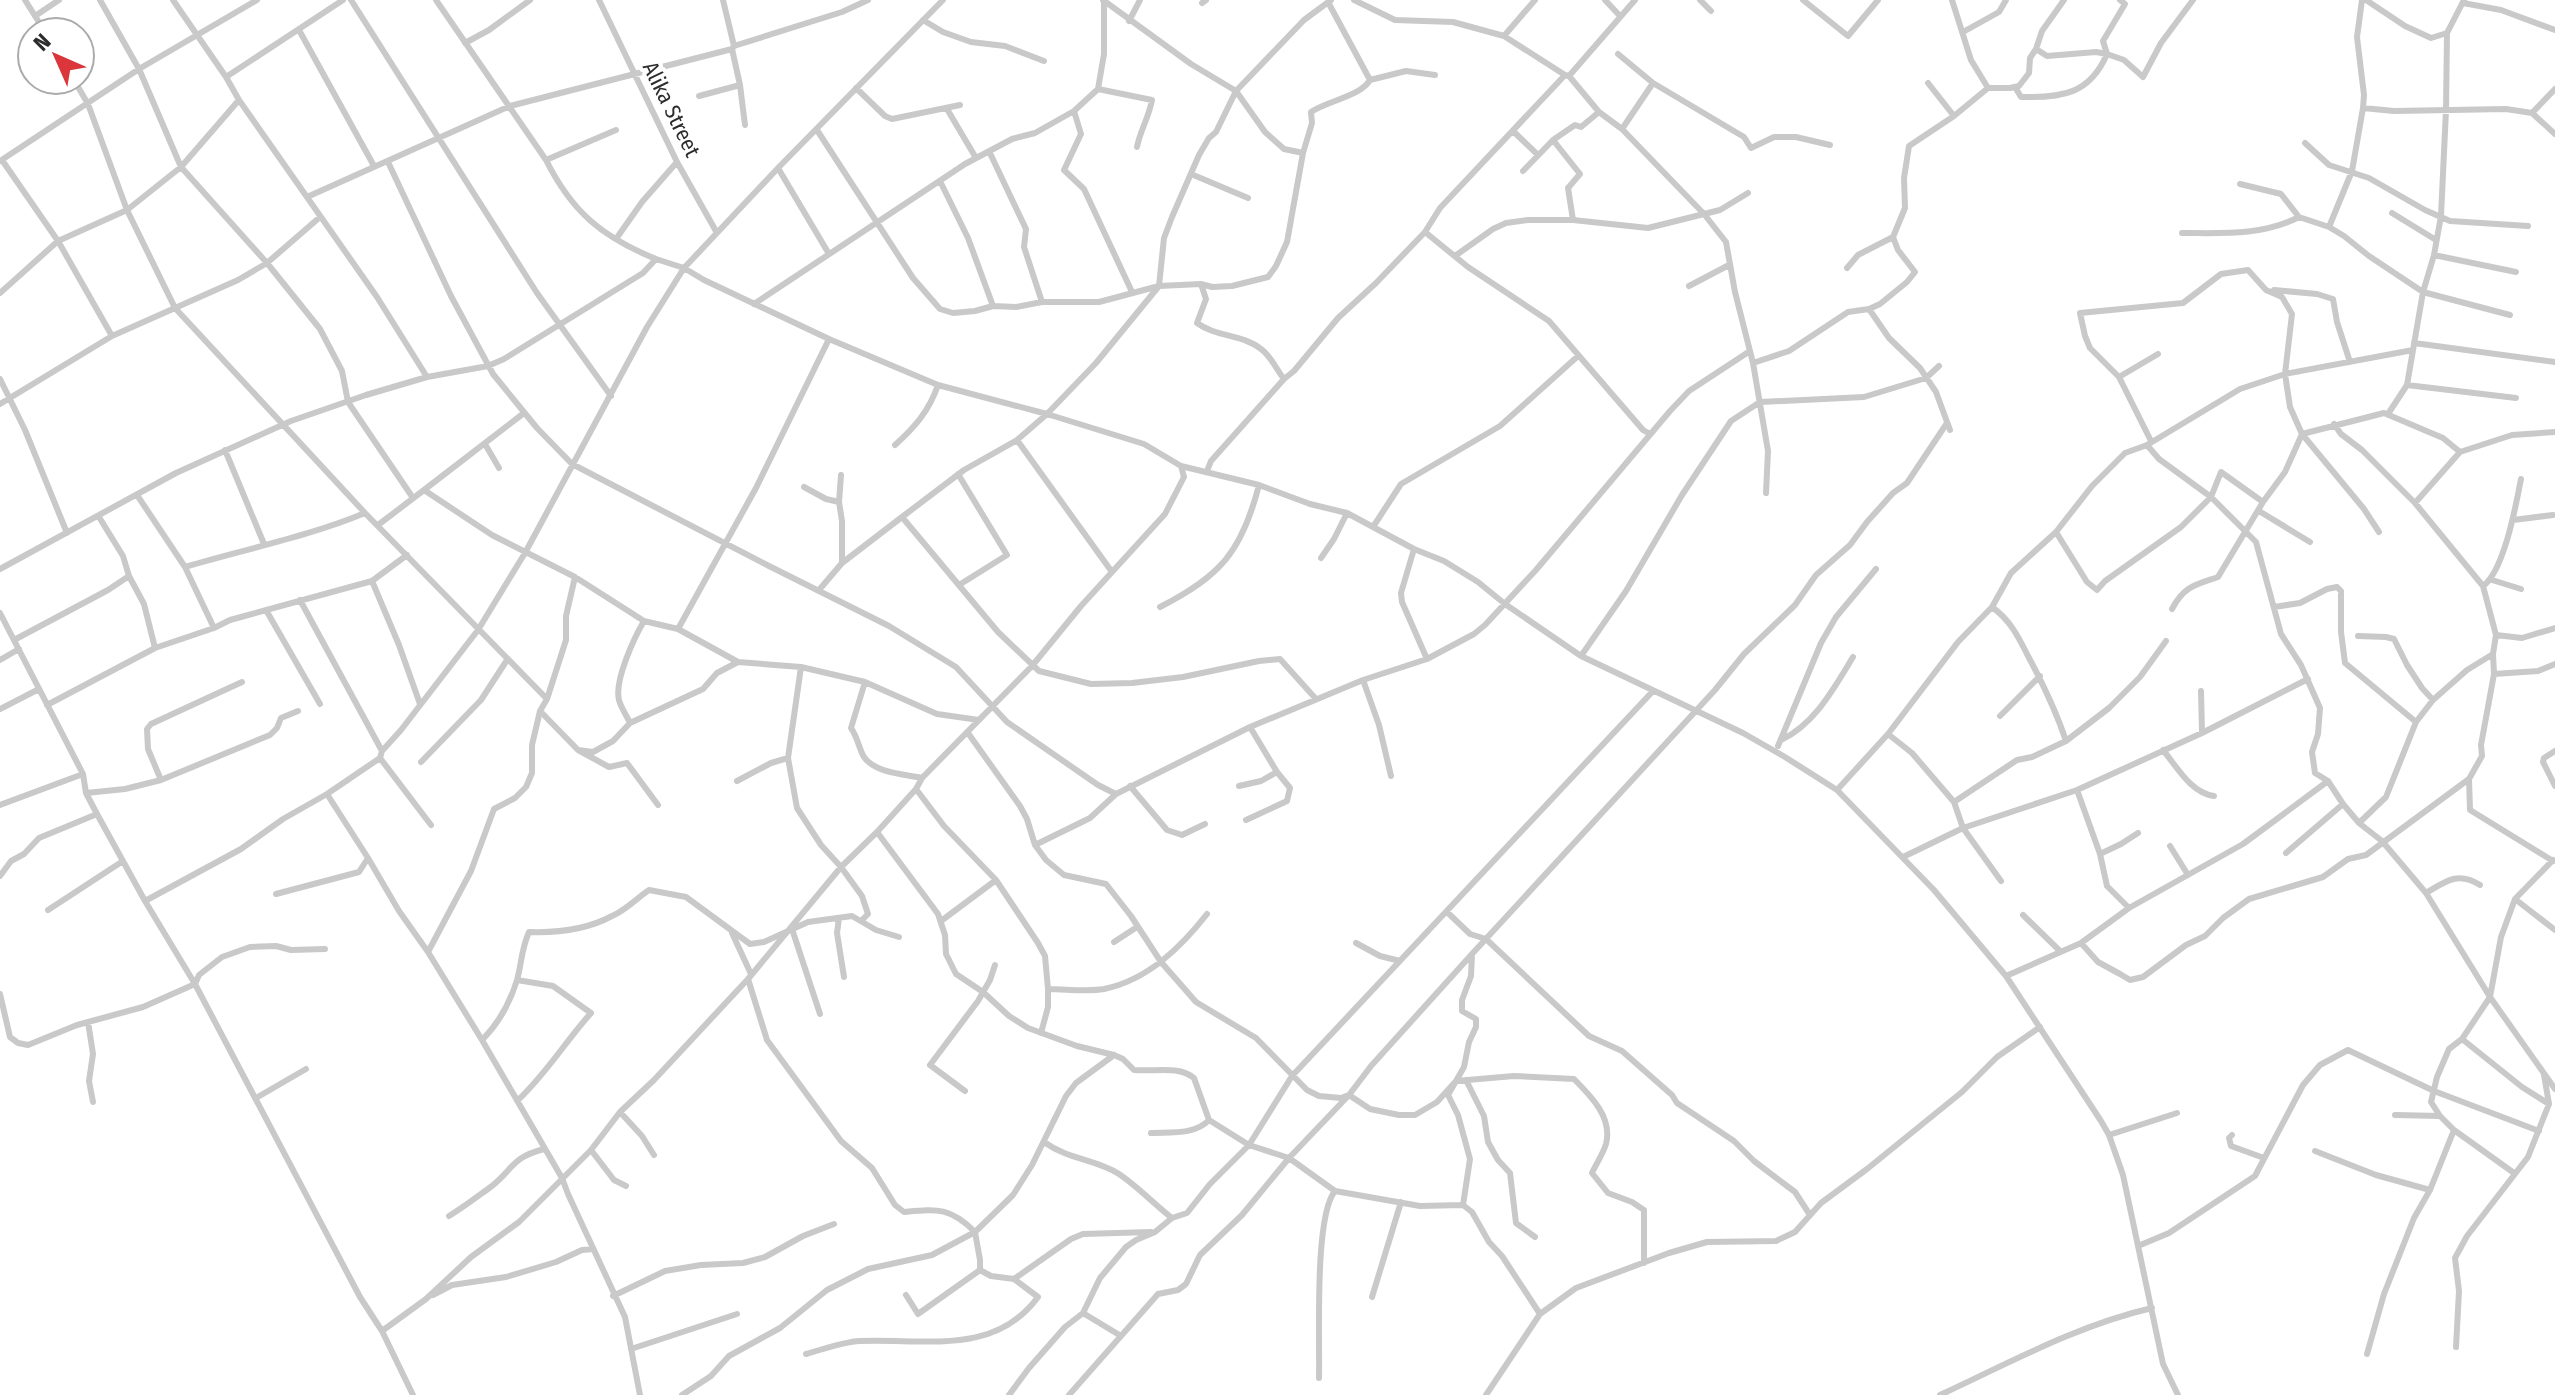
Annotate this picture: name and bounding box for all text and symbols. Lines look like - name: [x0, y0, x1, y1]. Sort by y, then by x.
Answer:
- north arrow: [16, 16, 96, 96]
- text: N: [28, 28, 56, 56]
- street label: Alika Street: [637, 57, 707, 162]

